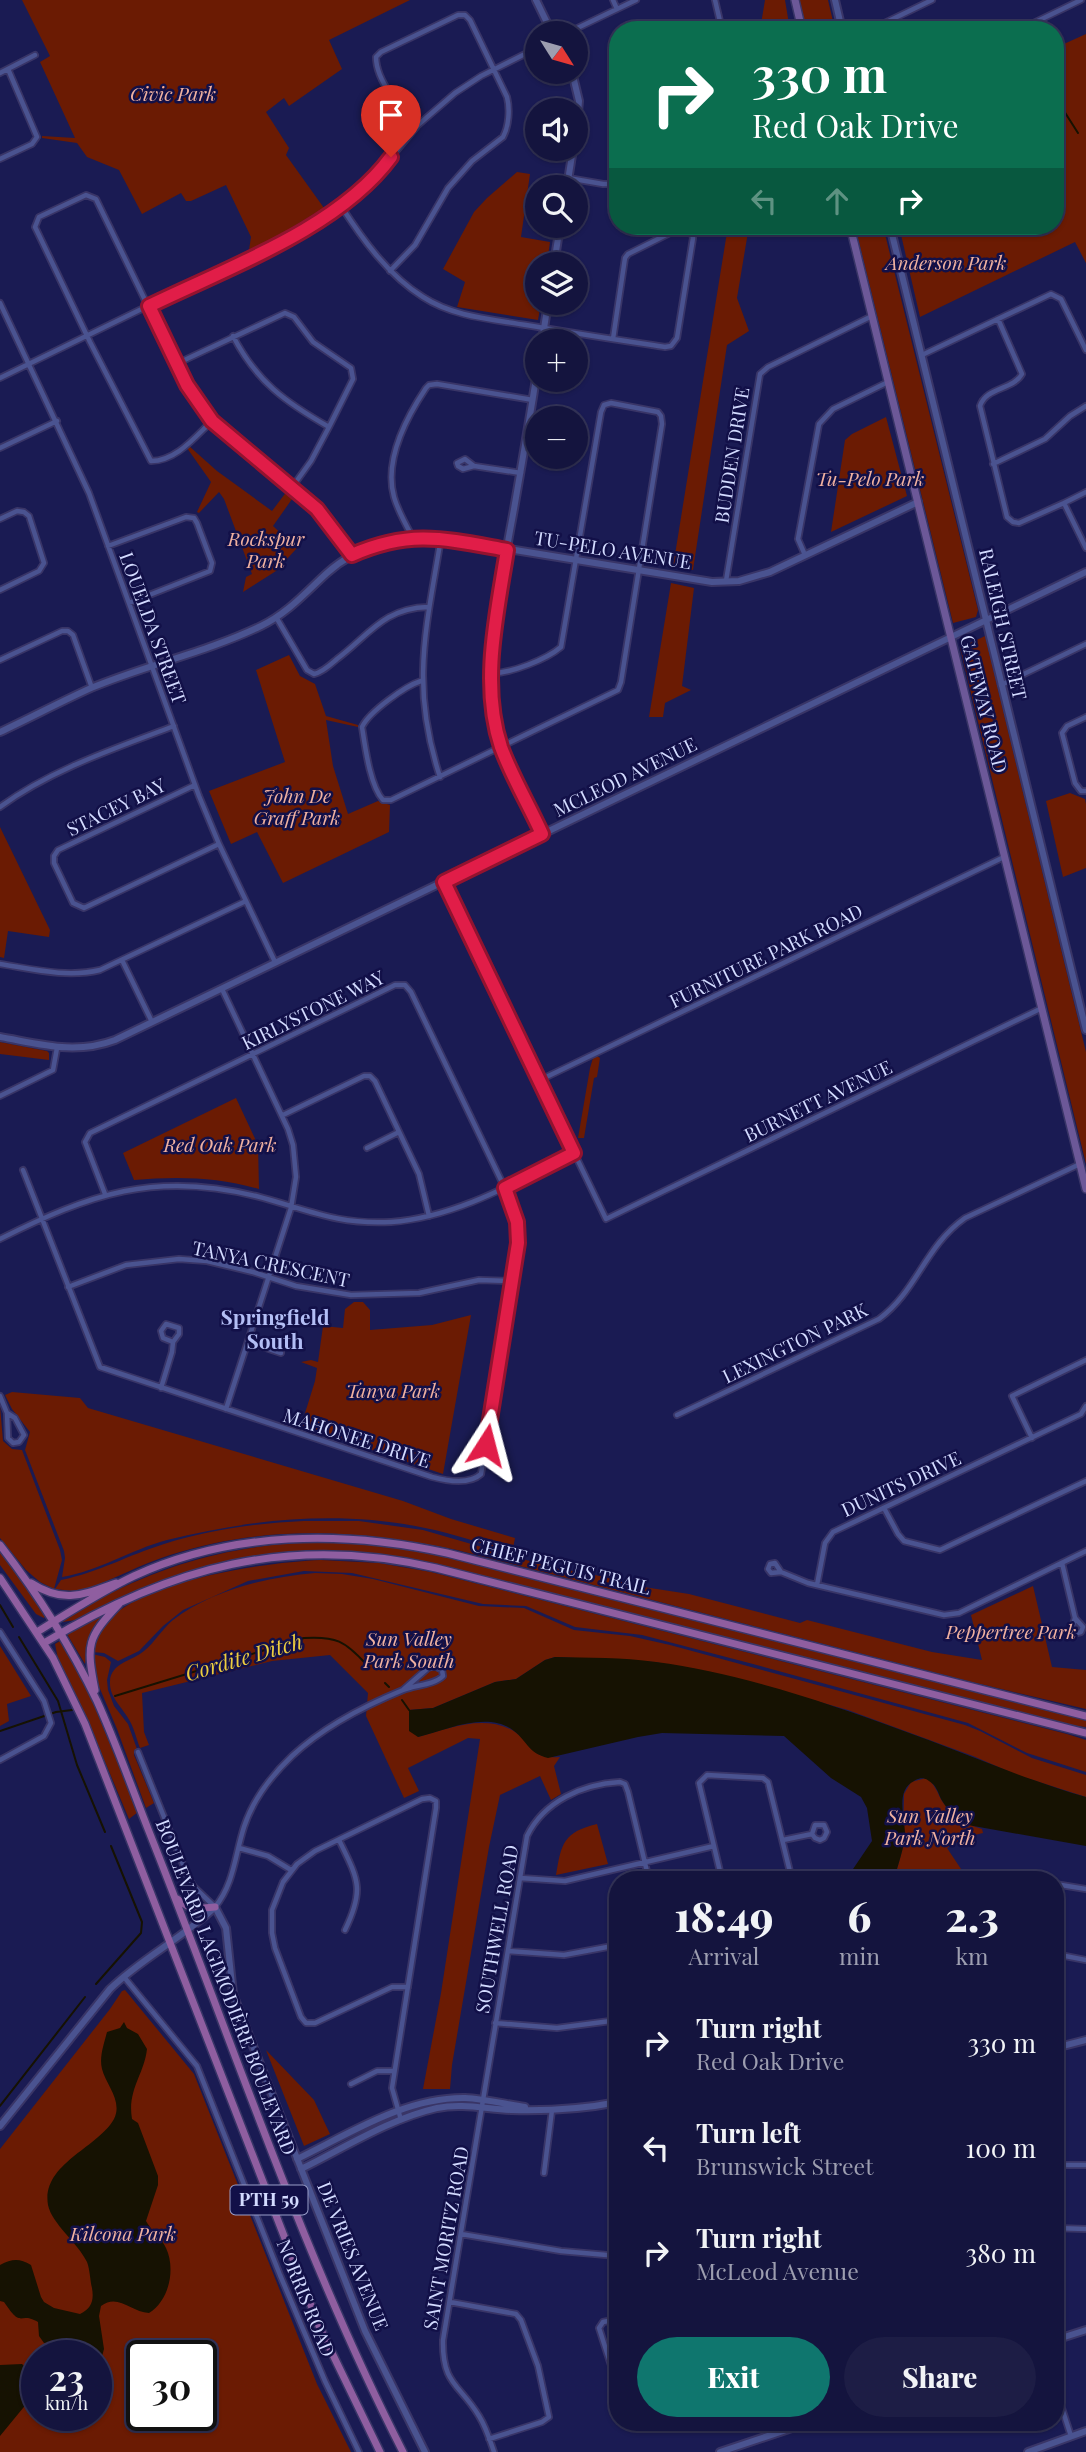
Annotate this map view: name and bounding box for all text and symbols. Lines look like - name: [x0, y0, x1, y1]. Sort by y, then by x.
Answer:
- north arrow: [525, 21, 588, 84]
- map controls: [525, 21, 588, 469]
- text: 330 m: [752, 40, 887, 105]
- icon: right: [637, 49, 728, 140]
- park label: Civic Park: [130, 80, 216, 106]
- pin: [361, 85, 421, 157]
- icon: arrive: [372, 96, 410, 134]
- button: sound: [525, 98, 588, 161]
- text: Red Oak Drive: [752, 103, 959, 146]
- button: search: [525, 175, 588, 238]
- icon: left: [745, 182, 783, 220]
- icon: ahead: [818, 182, 856, 220]
- icon: right: [891, 182, 929, 220]
- park label: Anderson Park: [884, 249, 1007, 275]
- button: layers: [525, 252, 588, 315]
- button: +: [525, 329, 588, 392]
- street label: BUDDEN DRIVE: [707, 385, 755, 525]
- button: −: [525, 406, 588, 469]
- park label: Tu-Pelo Park: [816, 465, 925, 491]
- street label: TU-PELO AVENUE: [533, 524, 693, 574]
- park label: Rockspur Park: [227, 525, 305, 573]
- street label: RALEIGH STREET: [974, 545, 1034, 702]
- street label: LOUELDA STREET: [114, 548, 194, 708]
- street label: GATEWAY ROAD: [955, 632, 1015, 776]
- street label: MCLEOD AVENUE: [549, 730, 701, 822]
- street label: STACEY BAY: [62, 771, 170, 841]
- park label: John De Graff Park: [254, 782, 340, 830]
- street label: FURNITURE PARK ROAD: [665, 897, 867, 1013]
- street label: KIRLYSTONE WAY: [237, 963, 389, 1055]
- street label: BURNETT AVENUE: [739, 1053, 896, 1147]
- park label: Red Oak Park: [162, 1131, 277, 1157]
- street label: TANYA CRESCENT: [190, 1234, 352, 1292]
- street label: LEXINGTON PARK: [718, 1295, 872, 1389]
- district label: Springfield South: [221, 1302, 330, 1354]
- park label: Tanya Park: [346, 1377, 440, 1403]
- street label: MAHONEE DRIVE: [280, 1401, 434, 1473]
- position arrow: [449, 1408, 523, 1482]
- street label: DUNITS DRIVE: [837, 1444, 965, 1522]
- street label: CHIEF PEGUIS TRAIL: [469, 1530, 654, 1600]
- park label: Peppertree Park: [945, 1618, 1076, 1644]
- park label: Sun Valley Park South: [363, 1625, 454, 1673]
- water label: Cordite Ditch: [181, 1626, 305, 1686]
- park label: Sun Valley Park North: [883, 1802, 976, 1850]
- street label: BOULEVARD LAGIMODIÈRE BOULEVARD: [151, 1815, 303, 2158]
- street label: SOUTHWELL ROAD: [468, 1843, 524, 2015]
- text: 18:49: [674, 1887, 774, 1943]
- text: 6: [847, 1887, 872, 1943]
- text: 2.3: [945, 1887, 999, 1943]
- text: Arrival: [689, 1940, 759, 1971]
- text: min: [839, 1940, 880, 1971]
- text: km: [955, 1940, 988, 1971]
- text: Turn right: [696, 2010, 822, 2045]
- icon: right: [637, 2024, 675, 2062]
- text: 330 m: [967, 2025, 1036, 2060]
- text: Red Oak Drive: [696, 2045, 845, 2076]
- text: Turn left: [696, 2115, 801, 2150]
- icon: left: [637, 2129, 675, 2167]
- text: 100 m: [966, 2130, 1036, 2165]
- street label: SAINT MORITZ ROAD: [416, 2144, 474, 2332]
- text: Brunswick Street: [696, 2150, 873, 2181]
- street label: DE VRIES AVENUE: [312, 2177, 396, 2334]
- road number: PTH 59: [230, 2186, 308, 2214]
- park label: Kilcona Park: [69, 2220, 176, 2246]
- text: Turn right: [696, 2220, 822, 2255]
- icon: right: [637, 2234, 675, 2272]
- street label: NORRIS ROAD: [272, 2235, 342, 2360]
- text: 380 m: [966, 2235, 1036, 2270]
- text: McLeod Avenue: [696, 2255, 859, 2286]
- button: Exit: [637, 2337, 830, 2417]
- button: Share: [844, 2337, 1036, 2417]
- speed limit sign: 30: [126, 2340, 217, 2431]
- text: 23: [49, 2353, 84, 2400]
- text: km/h: [45, 2391, 88, 2415]

